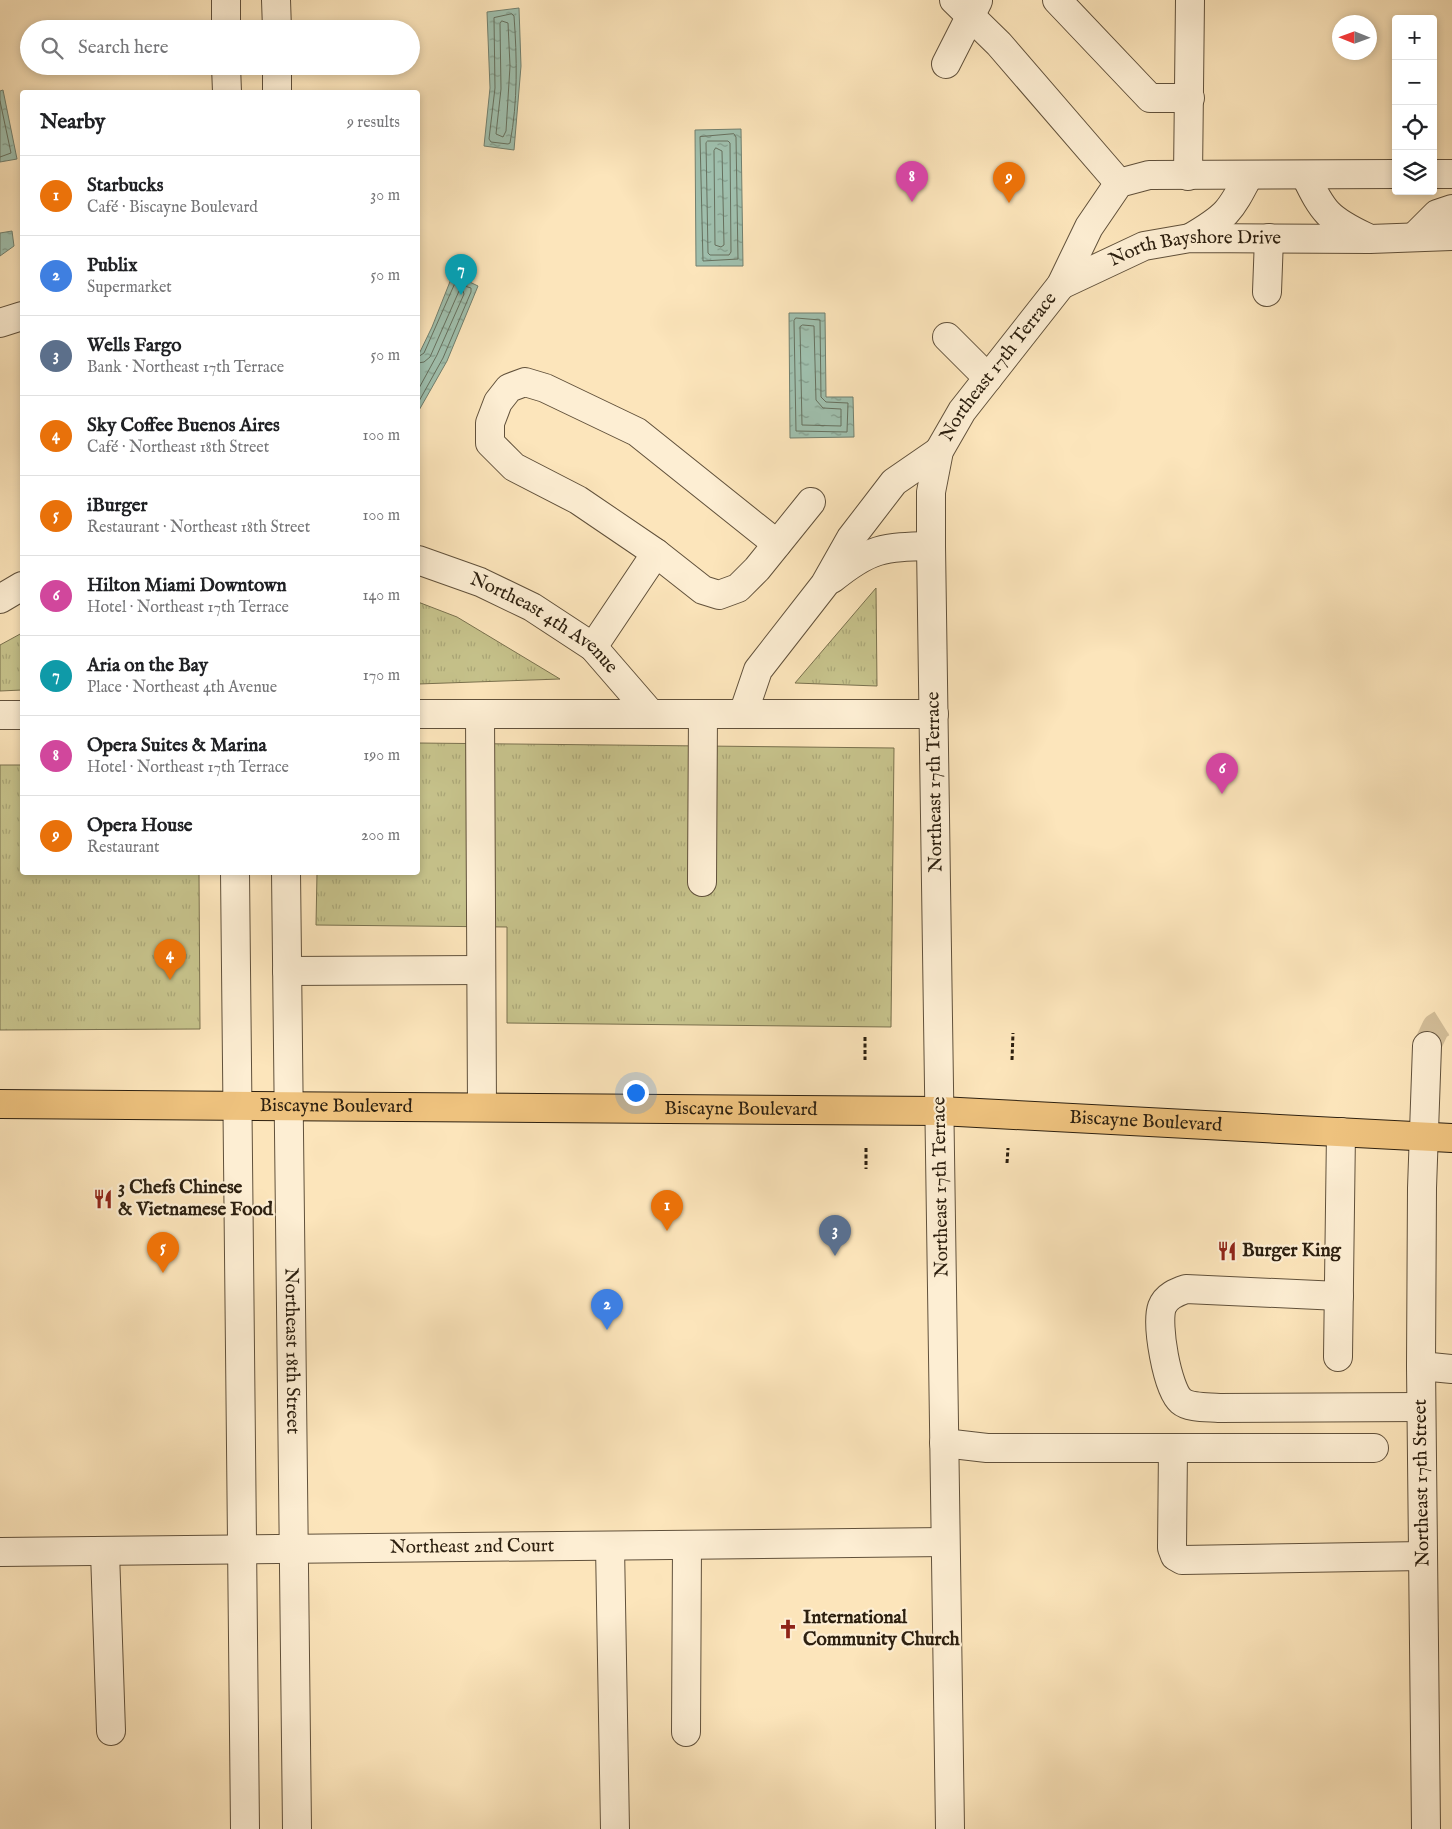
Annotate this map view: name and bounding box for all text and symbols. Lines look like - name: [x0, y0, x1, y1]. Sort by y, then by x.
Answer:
- north arrow: [1332, 15, 1377, 60]
- map controls: [1392, 15, 1437, 195]
- button: +: [1392, 15, 1437, 60]
- search box: [20, 20, 420, 75]
- icon: search: [38, 34, 66, 62]
- text: Search here: [78, 36, 169, 60]
- button: −: [1392, 60, 1437, 105]
- button: locate: [1392, 105, 1437, 150]
- text: Nearby: [40, 109, 105, 136]
- text: 9 results: [347, 113, 400, 133]
- button: layers: [1392, 150, 1437, 195]
- pin: 8: [896, 161, 928, 202]
- pin: 9: [993, 162, 1025, 203]
- text: Starbucks: [87, 174, 163, 198]
- text: 1: [53, 186, 59, 206]
- text: 30 m: [370, 186, 400, 206]
- text: Café · Biscayne Boulevard: [87, 198, 258, 218]
- street label: North Bayshore Drive: [1105, 226, 1281, 273]
- text: Publix: [87, 254, 137, 278]
- pin: 7: [445, 254, 477, 295]
- text: 2: [52, 266, 60, 286]
- text: 50 m: [371, 266, 400, 286]
- text: Supermarket: [87, 278, 172, 298]
- street label: Northeast 17th Terrace: [935, 288, 1063, 446]
- text: Wells Fargo: [87, 334, 182, 358]
- text: 3: [53, 346, 59, 366]
- text: 50 m: [371, 346, 400, 366]
- text: Bank · Northeast 17th Terrace: [87, 358, 284, 378]
- text: Sky Coffee Buenos Aires: [87, 414, 280, 438]
- text: 4: [52, 426, 60, 446]
- text: 100 m: [363, 426, 400, 446]
- text: Café · Northeast 18th Street: [87, 438, 269, 458]
- text: iBurger: [87, 494, 148, 518]
- text: 5: [53, 506, 59, 526]
- text: 100 m: [363, 506, 400, 526]
- text: Restaurant · Northeast 18th Street: [87, 518, 310, 538]
- street label: Northeast 4th Avenue: [467, 567, 623, 679]
- text: Hilton Miami Downtown: [87, 574, 287, 598]
- text: 6: [53, 586, 59, 606]
- text: 140 m: [362, 586, 400, 606]
- text: Hotel · Northeast 17th Terrace: [87, 598, 289, 618]
- text: Aria on the Bay: [87, 654, 208, 678]
- text: 7: [52, 666, 60, 686]
- text: 170 m: [363, 666, 400, 686]
- text: Place · Northeast 4th Avenue: [87, 678, 277, 698]
- street label: Northeast 17th Terrace: [921, 691, 949, 873]
- text: Opera Suites & Marina: [87, 734, 267, 758]
- text: 8: [53, 746, 59, 766]
- text: 190 m: [363, 746, 400, 766]
- pin: 6: [1206, 753, 1238, 794]
- text: Hotel · Northeast 17th Terrace: [87, 758, 289, 778]
- text: Opera House: [87, 814, 193, 838]
- text: 9: [53, 826, 59, 846]
- text: 200 m: [361, 826, 400, 846]
- text: Restaurant: [87, 838, 160, 858]
- pin: 4: [154, 939, 186, 980]
- your location: [623, 1080, 649, 1106]
- street label: Biscayne Boulevard: [259, 1094, 414, 1119]
- street label: Northeast 17th Terrace: [927, 1096, 955, 1278]
- street label: Biscayne Boulevard: [664, 1097, 818, 1122]
- street label: Biscayne Boulevard: [1069, 1106, 1224, 1138]
- place label: 3 Chefs Chinese & Vietnamese Food: [118, 1176, 274, 1222]
- restaurant icon: 3 Chefs Chinese & Vietnamese Food: [92, 1188, 114, 1210]
- pin: 1: [651, 1190, 683, 1231]
- pin: 3: [819, 1215, 851, 1256]
- pin: 5: [147, 1232, 179, 1273]
- place label: Burger King: [1242, 1239, 1341, 1263]
- restaurant icon: Burger King: [1216, 1240, 1238, 1262]
- street label: Northeast 18th Street: [279, 1268, 304, 1435]
- pin: 2: [591, 1289, 623, 1330]
- street label: Northeast 17th Street: [1409, 1398, 1435, 1567]
- street label: Northeast 2nd Court: [390, 1534, 555, 1560]
- place label: International Community Church: [803, 1606, 961, 1652]
- church icon: International Community Church: [777, 1618, 799, 1640]

